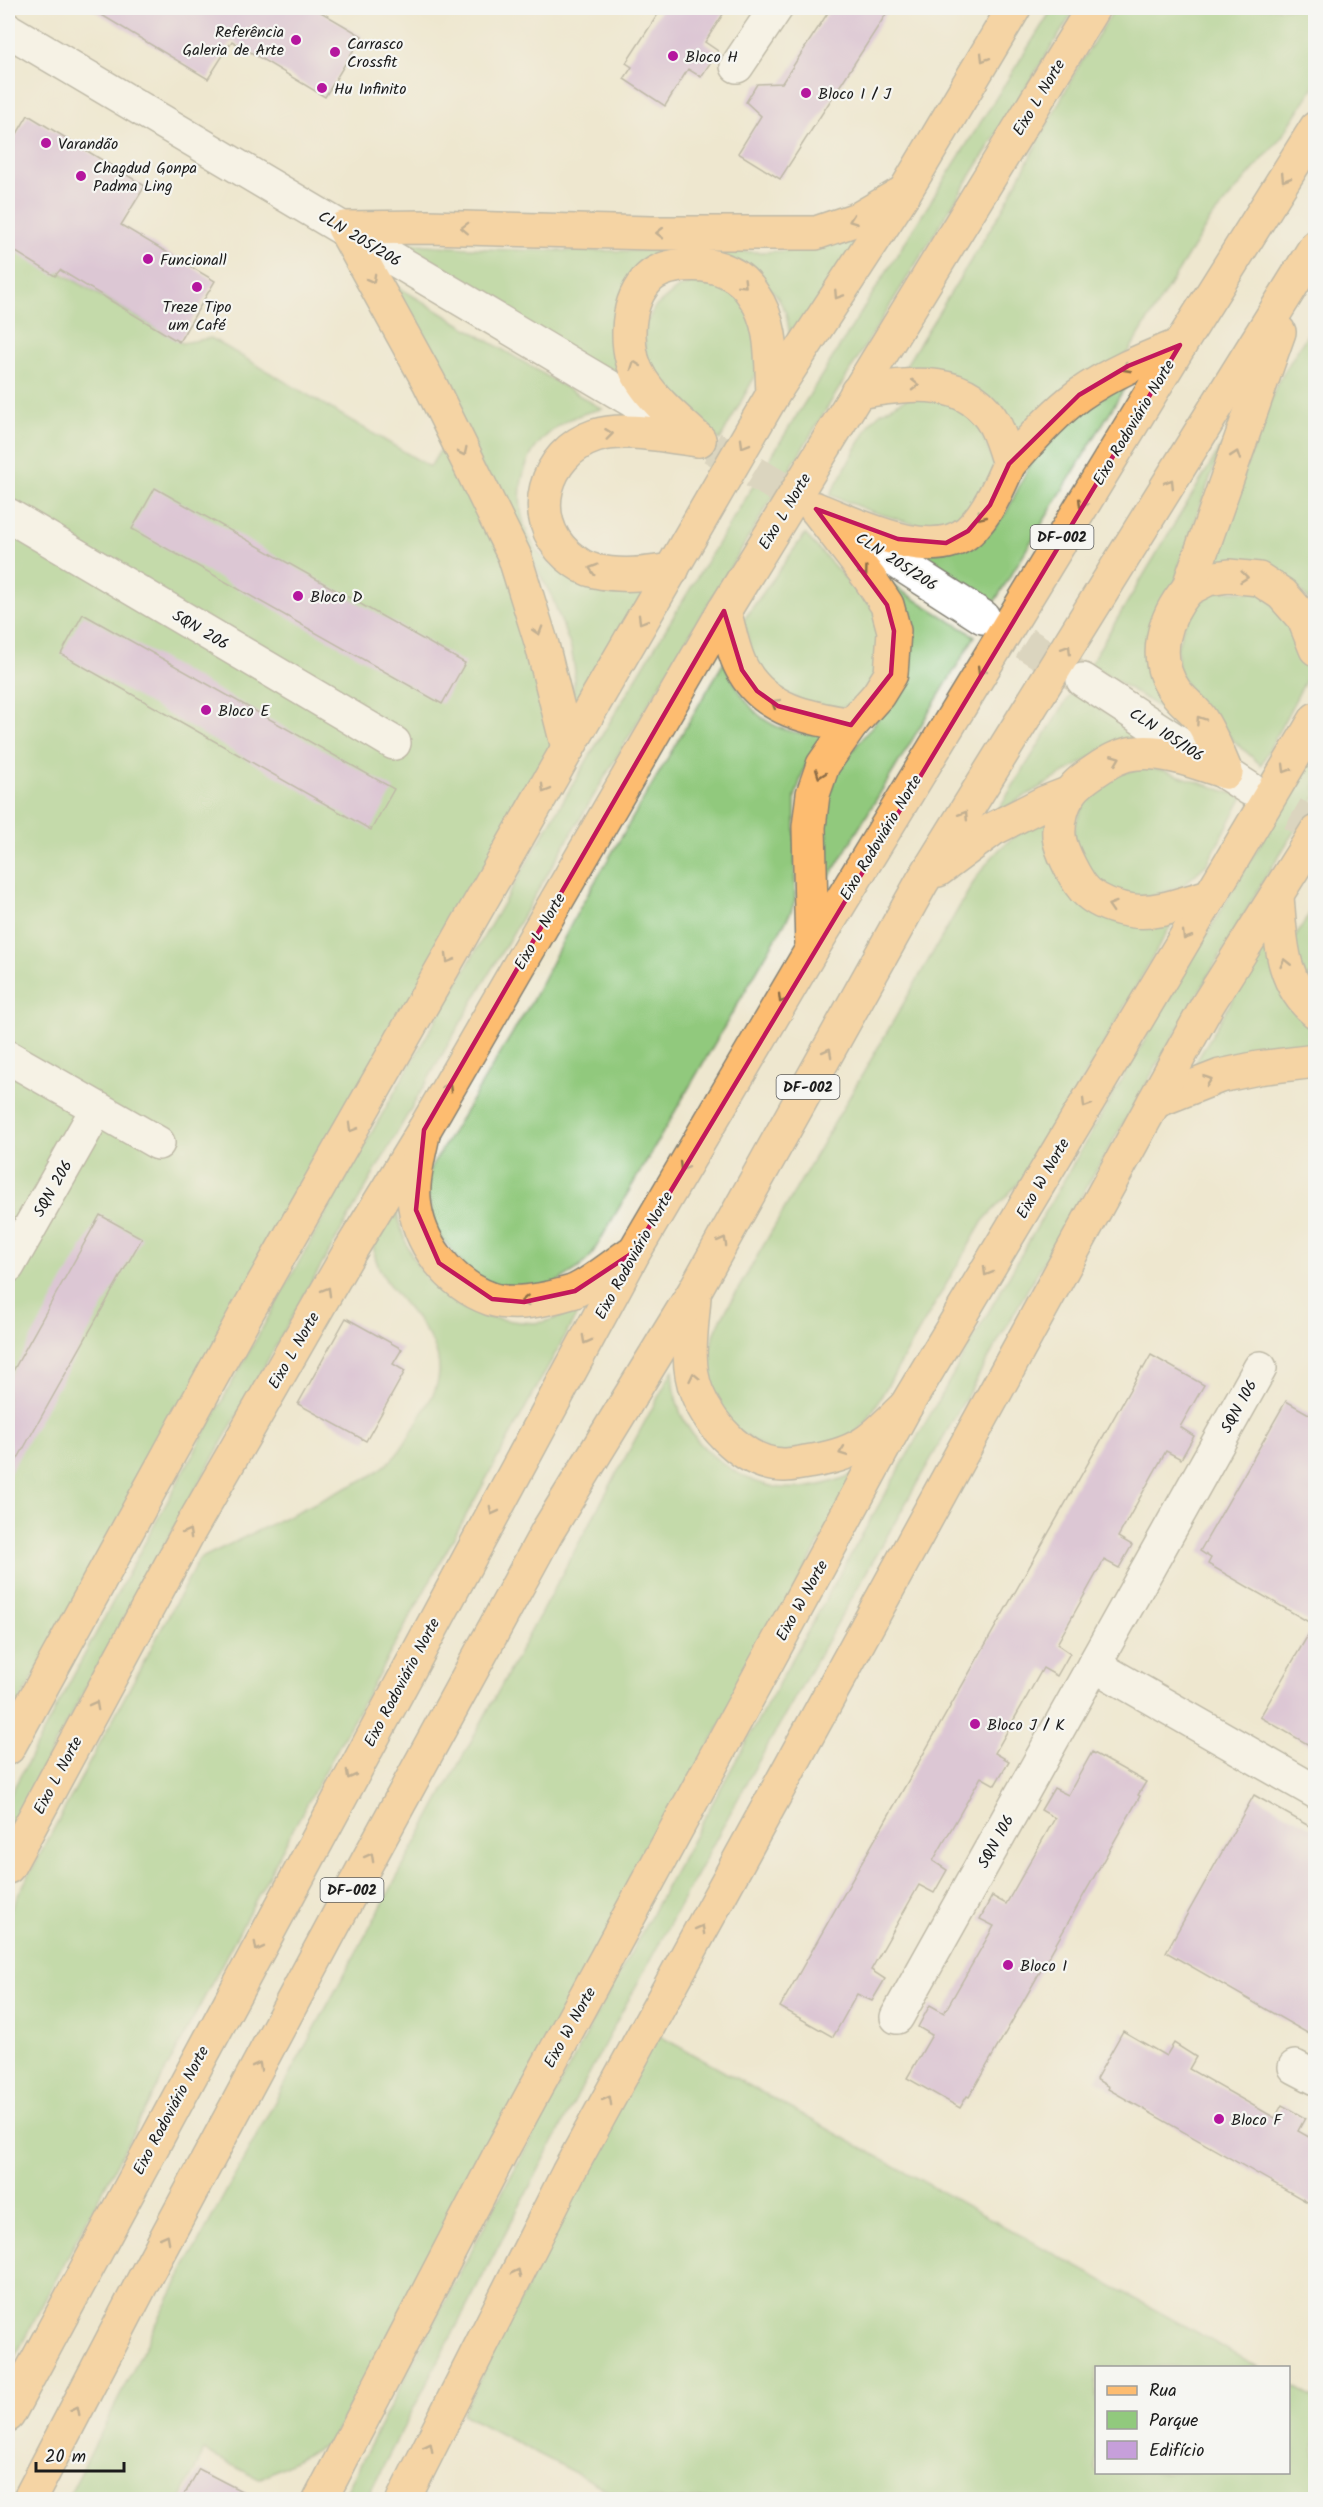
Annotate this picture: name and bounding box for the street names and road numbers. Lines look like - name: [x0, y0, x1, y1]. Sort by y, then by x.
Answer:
- street label: Eixo L Norte: [1007, 55, 1072, 141]
- street label: CLN 205/206: [313, 205, 406, 274]
- street label: Eixo Rodoviário Norte: [1087, 355, 1182, 491]
- street label: Eixo L Norte: [753, 469, 818, 555]
- road number: DF-002: [1030, 525, 1094, 549]
- street label: CLN 205/206: [850, 526, 942, 598]
- street label: SQN 206: [167, 604, 233, 657]
- street label: CLN 105/106: [1124, 702, 1209, 769]
- street label: Eixo Rodoviário Norte: [834, 770, 929, 906]
- street label: Eixo L Norte: [508, 888, 573, 975]
- road number: DF-002: [776, 1075, 840, 1099]
- street label: Eixo W Norte: [1010, 1134, 1076, 1224]
- street label: SQN 206: [27, 1156, 80, 1222]
- street label: Eixo Rodoviário Norte: [589, 1187, 680, 1324]
- street label: Eixo L Norte: [262, 1307, 327, 1394]
- street label: SQN 106: [1214, 1375, 1264, 1438]
- street label: Eixo W Norte: [770, 1556, 835, 1646]
- street label: Eixo Rodoviário Norte: [358, 1614, 447, 1752]
- street label: Eixo L Norte: [27, 1732, 89, 1819]
- street label: SQN 106: [971, 1810, 1021, 1873]
- road number: DF-002: [320, 1878, 384, 1902]
- street label: Eixo W Norte: [538, 1983, 603, 2073]
- street label: Eixo Rodoviário Norte: [127, 2042, 216, 2180]

